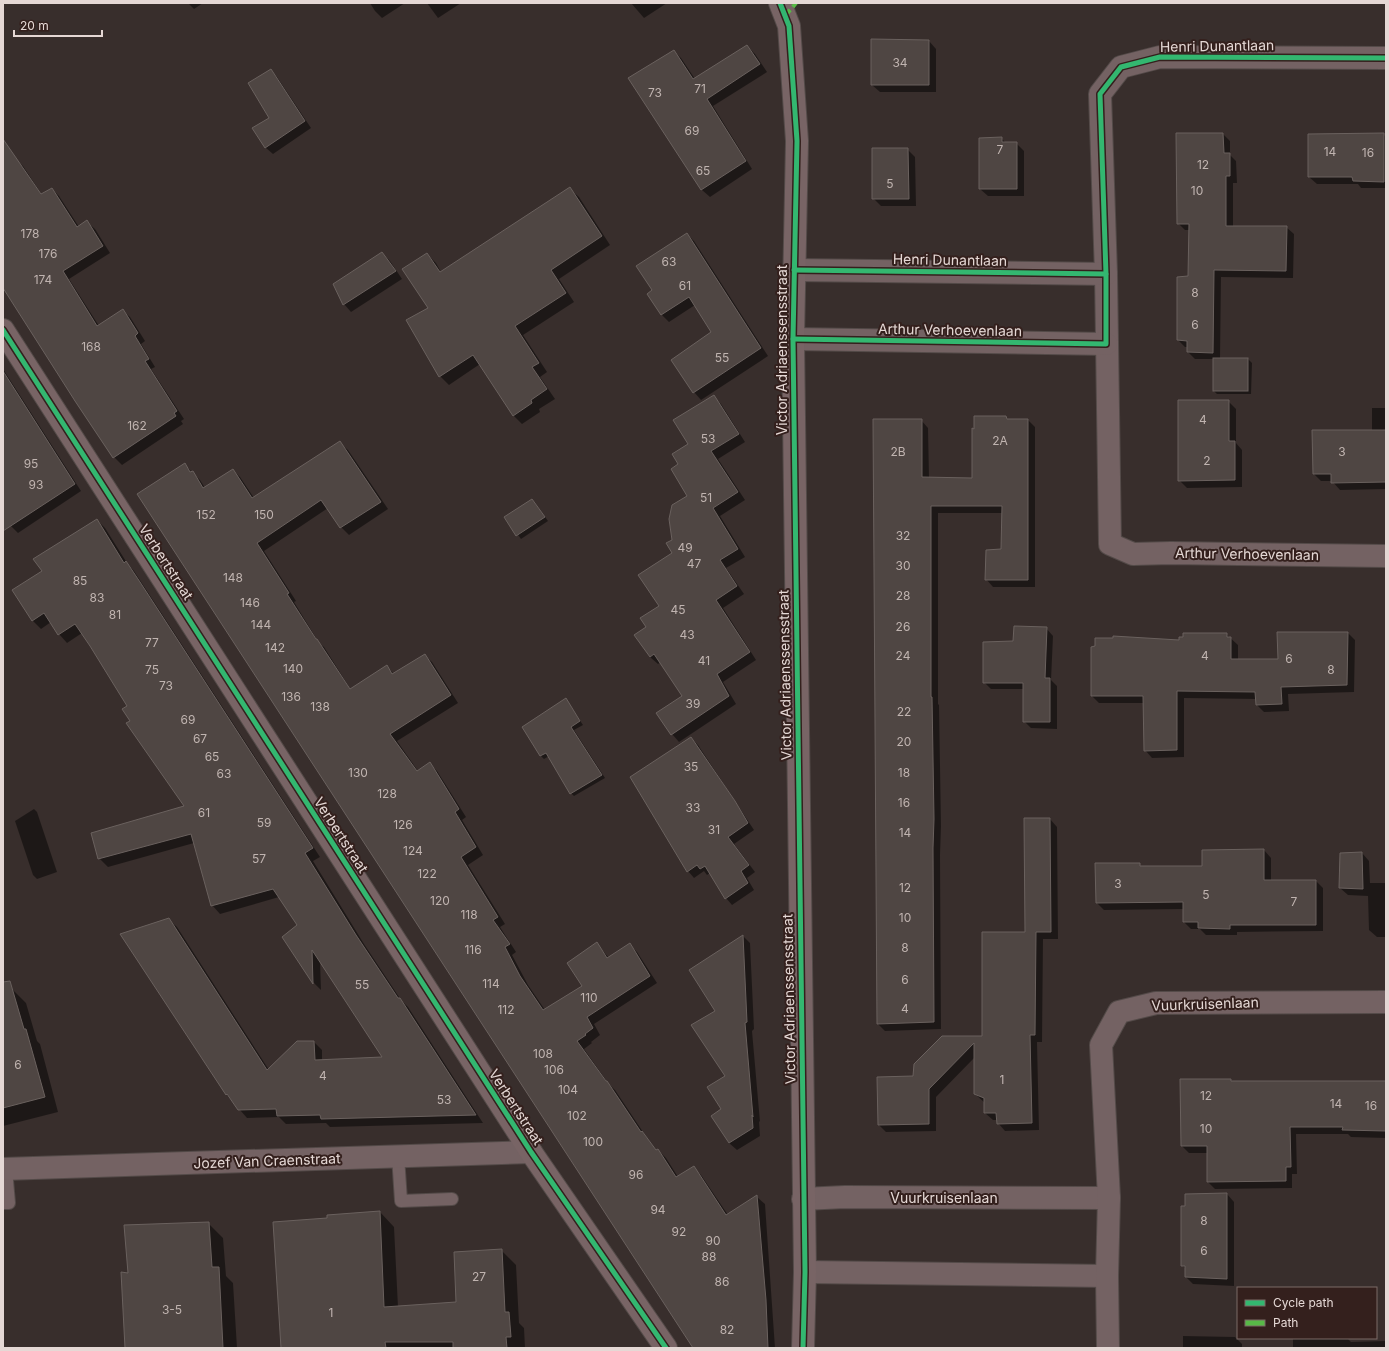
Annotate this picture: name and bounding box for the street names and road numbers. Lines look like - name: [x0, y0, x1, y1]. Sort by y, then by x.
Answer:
- street label: Henri Dunantlaan: [1160, 36, 1274, 55]
- street label: Henri Dunantlaan: [893, 250, 1007, 269]
- street label: Victor Adriaenssensstraat: [773, 264, 790, 435]
- street label: Arthur Verhoevenlaan: [878, 320, 1022, 339]
- street label: Verbertstraat: [136, 521, 197, 603]
- street label: Arthur Verhoevenlaan: [1175, 544, 1319, 563]
- street label: Victor Adriaenssensstraat: [775, 589, 794, 760]
- street label: Verbertstraat: [311, 794, 372, 876]
- street label: Victor Adriaenssensstraat: [779, 913, 798, 1084]
- street label: Vuurkruisenlaan: [1151, 993, 1259, 1014]
- street label: Verbertstraat: [486, 1066, 547, 1148]
- street label: Jozef Van Craenstraat: [193, 1149, 341, 1172]
- street label: Vuurkruisenlaan: [890, 1189, 998, 1206]

